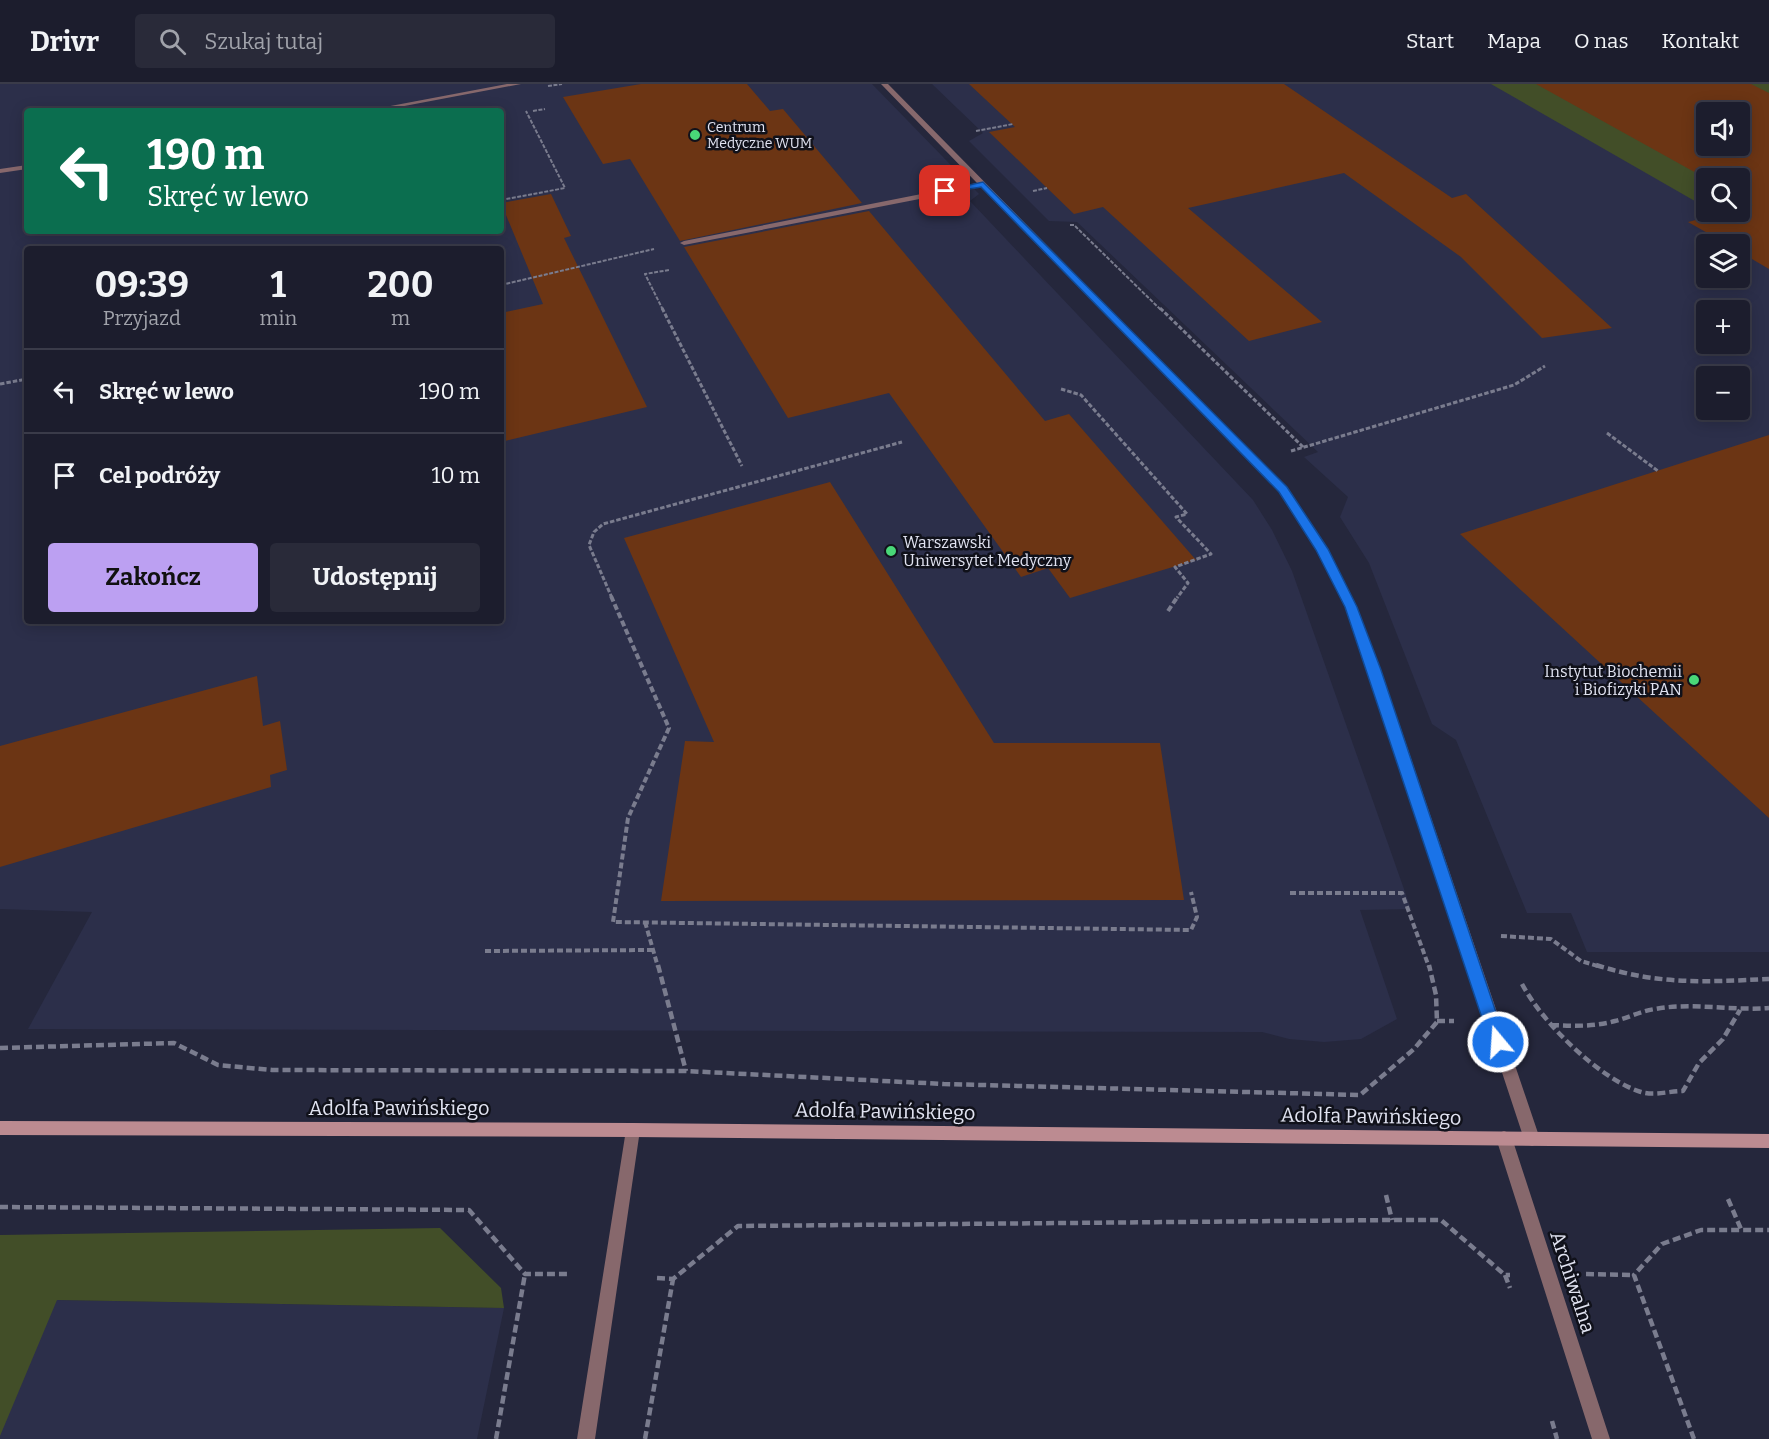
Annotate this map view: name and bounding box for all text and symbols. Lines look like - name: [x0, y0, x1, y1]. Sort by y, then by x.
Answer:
- search box: [135, 14, 555, 68]
- text: Drivr: [30, 25, 99, 58]
- icon: search: [156, 25, 189, 58]
- text: Szukaj tutaj: [204, 28, 323, 55]
- text: Start: [1406, 28, 1454, 54]
- text: Mapa: [1487, 28, 1541, 54]
- text: O nas: [1574, 28, 1629, 54]
- text: Kontakt: [1662, 28, 1739, 54]
- map controls: [1696, 102, 1750, 420]
- button: sound: [1696, 102, 1750, 156]
- place label: Centrum Medyczne WUM: [707, 119, 812, 152]
- marker: Centrum Medyczne WUM: [688, 128, 702, 142]
- text: 190 m: [147, 130, 264, 180]
- icon: left: [48, 132, 126, 210]
- pin: [919, 165, 970, 216]
- button: search: [1696, 168, 1750, 222]
- icon: arrive: [928, 174, 961, 207]
- text: Skręć w lewo: [147, 181, 309, 213]
- button: layers: [1696, 234, 1750, 288]
- text: 09:39: [94, 263, 189, 307]
- text: 1: [270, 263, 286, 307]
- text: 200: [368, 263, 434, 307]
- button: +: [1696, 300, 1750, 354]
- text: Przyjazd: [103, 306, 181, 330]
- text: min: [259, 306, 297, 330]
- text: m: [391, 306, 410, 330]
- button: −: [1696, 366, 1750, 420]
- icon: left: [48, 375, 81, 408]
- text: Skręć w lewo: [99, 378, 234, 405]
- text: 190 m: [419, 378, 480, 405]
- icon: arrive: [48, 459, 81, 492]
- text: Cel podróży: [99, 462, 220, 489]
- text: 10 m: [432, 462, 480, 489]
- place label: Warszawski Uniwersytet Medyczny: [903, 533, 1072, 570]
- button: Zakończ: [48, 543, 258, 612]
- button: Udostępnij: [270, 543, 480, 612]
- marker: Warszawski Uniwersytet Medyczny: [884, 544, 898, 558]
- place label: Instytut Biochemii i Biofizyki PAN: [1544, 662, 1682, 699]
- marker: Instytut Biochemii i Biofizyki PAN: [1687, 673, 1701, 687]
- position arrow: [1466, 1010, 1530, 1074]
- street label: Adolfa Pawińskiego: [309, 1096, 489, 1120]
- street label: Adolfa Pawińskiego: [794, 1097, 976, 1125]
- street label: Adolfa Pawińskiego: [1280, 1102, 1462, 1130]
- street label: Archiwalna: [1545, 1228, 1601, 1336]

